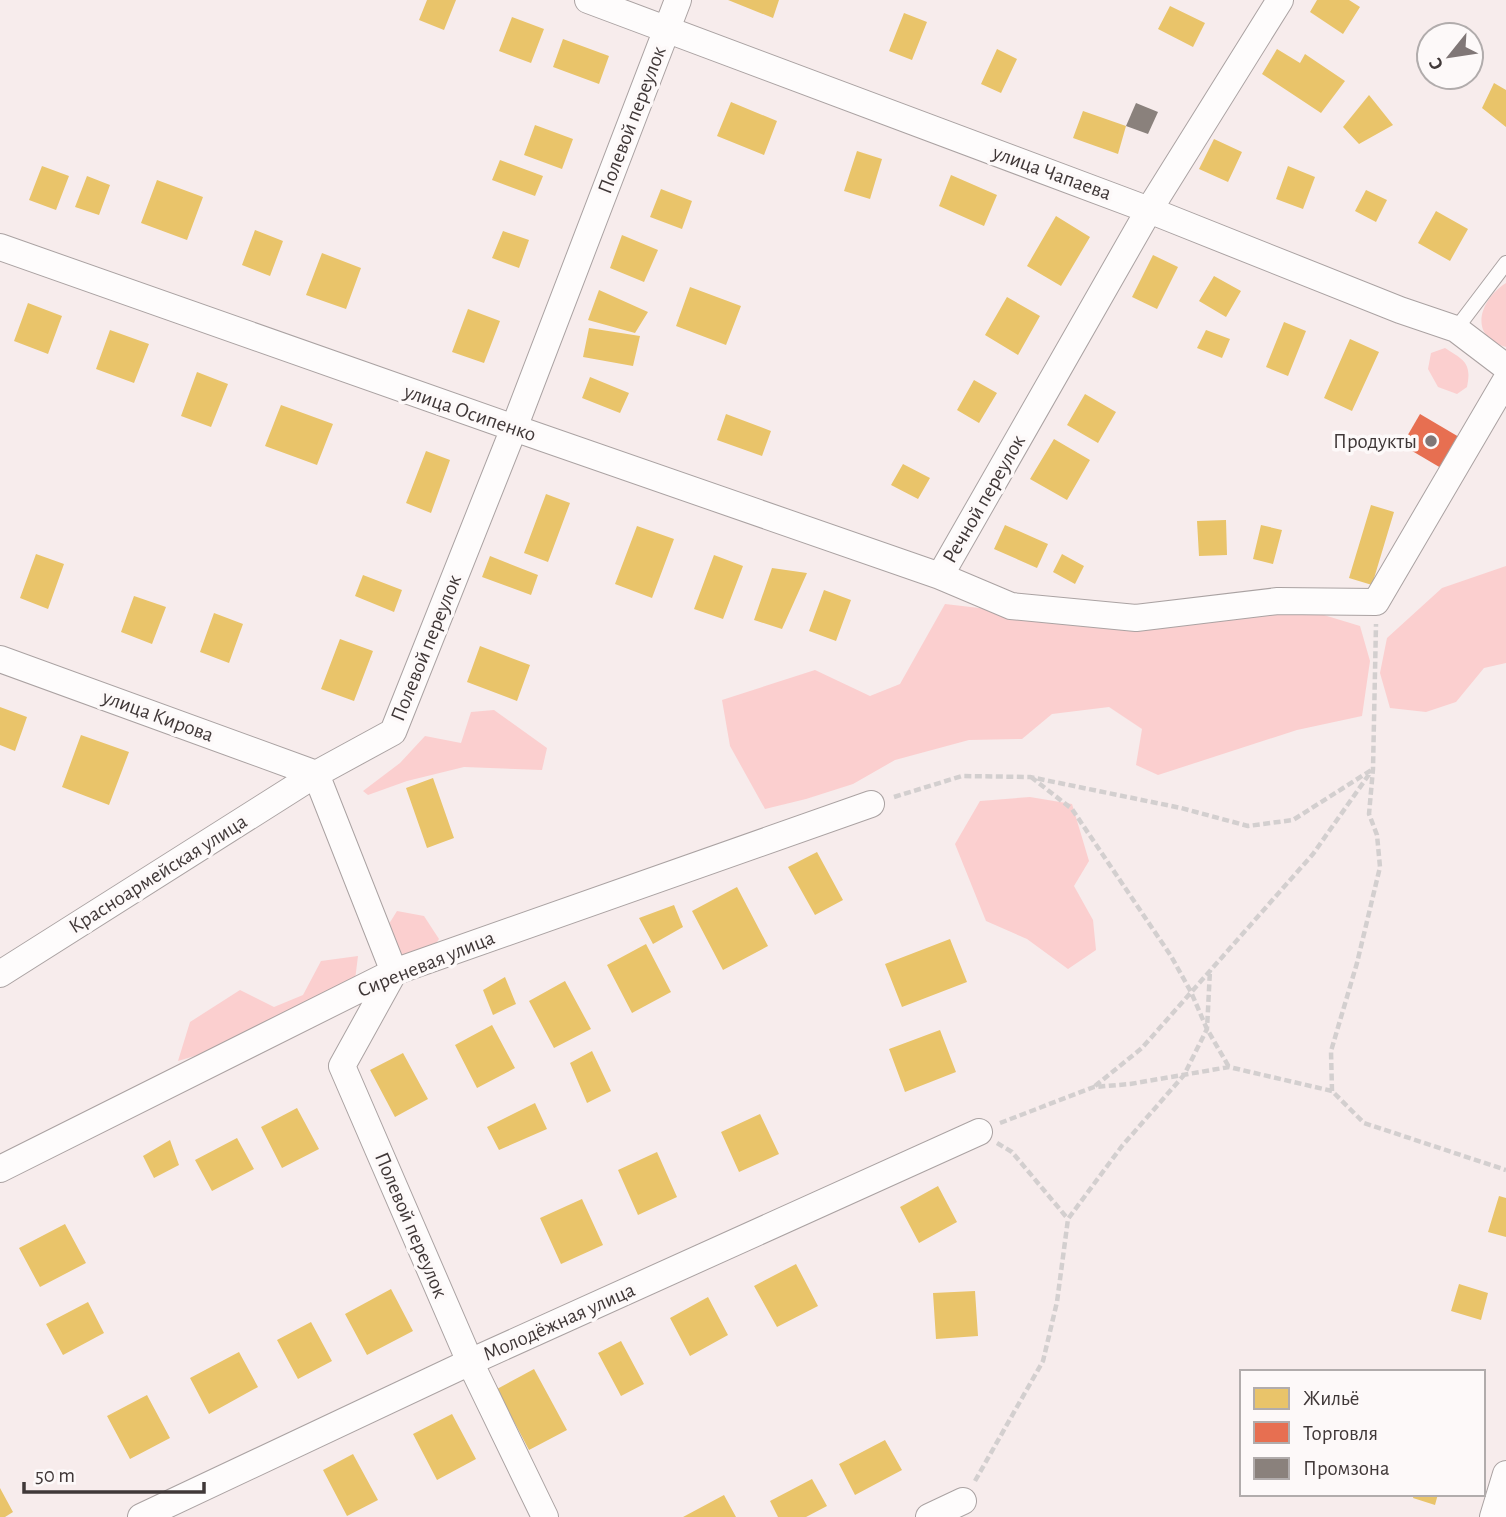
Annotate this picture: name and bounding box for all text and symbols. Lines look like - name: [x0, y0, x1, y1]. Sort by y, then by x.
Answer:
- north arrow: [1415, 21, 1485, 91]
- street label: Полевой переулок: [594, 43, 670, 197]
- text: С: [1426, 54, 1447, 73]
- street label: улица Чапаева: [989, 142, 1114, 204]
- street label: улица Осипенко: [400, 380, 539, 445]
- street label: Речной переулок: [939, 431, 1029, 567]
- place label: Продукты: [1333, 431, 1417, 452]
- marker: Продукты: [1423, 433, 1439, 449]
- street label: Полевой переулок: [387, 571, 465, 724]
- street label: улица Кирова: [99, 686, 217, 746]
- street label: Красноармейская улица: [65, 810, 251, 937]
- street label: Сиреневая улица: [354, 927, 498, 1001]
- street label: Полевой переулок: [371, 1149, 451, 1301]
- street label: Молодёжная улица: [480, 1279, 639, 1365]
- legend: [1240, 1370, 1485, 1496]
- text: Жильё: [1303, 1388, 1359, 1409]
- text: Торговля: [1303, 1423, 1378, 1444]
- scale bar: [24, 1450, 205, 1494]
- text: Промзона: [1303, 1458, 1390, 1479]
- text: 50 m: [35, 1465, 75, 1486]

